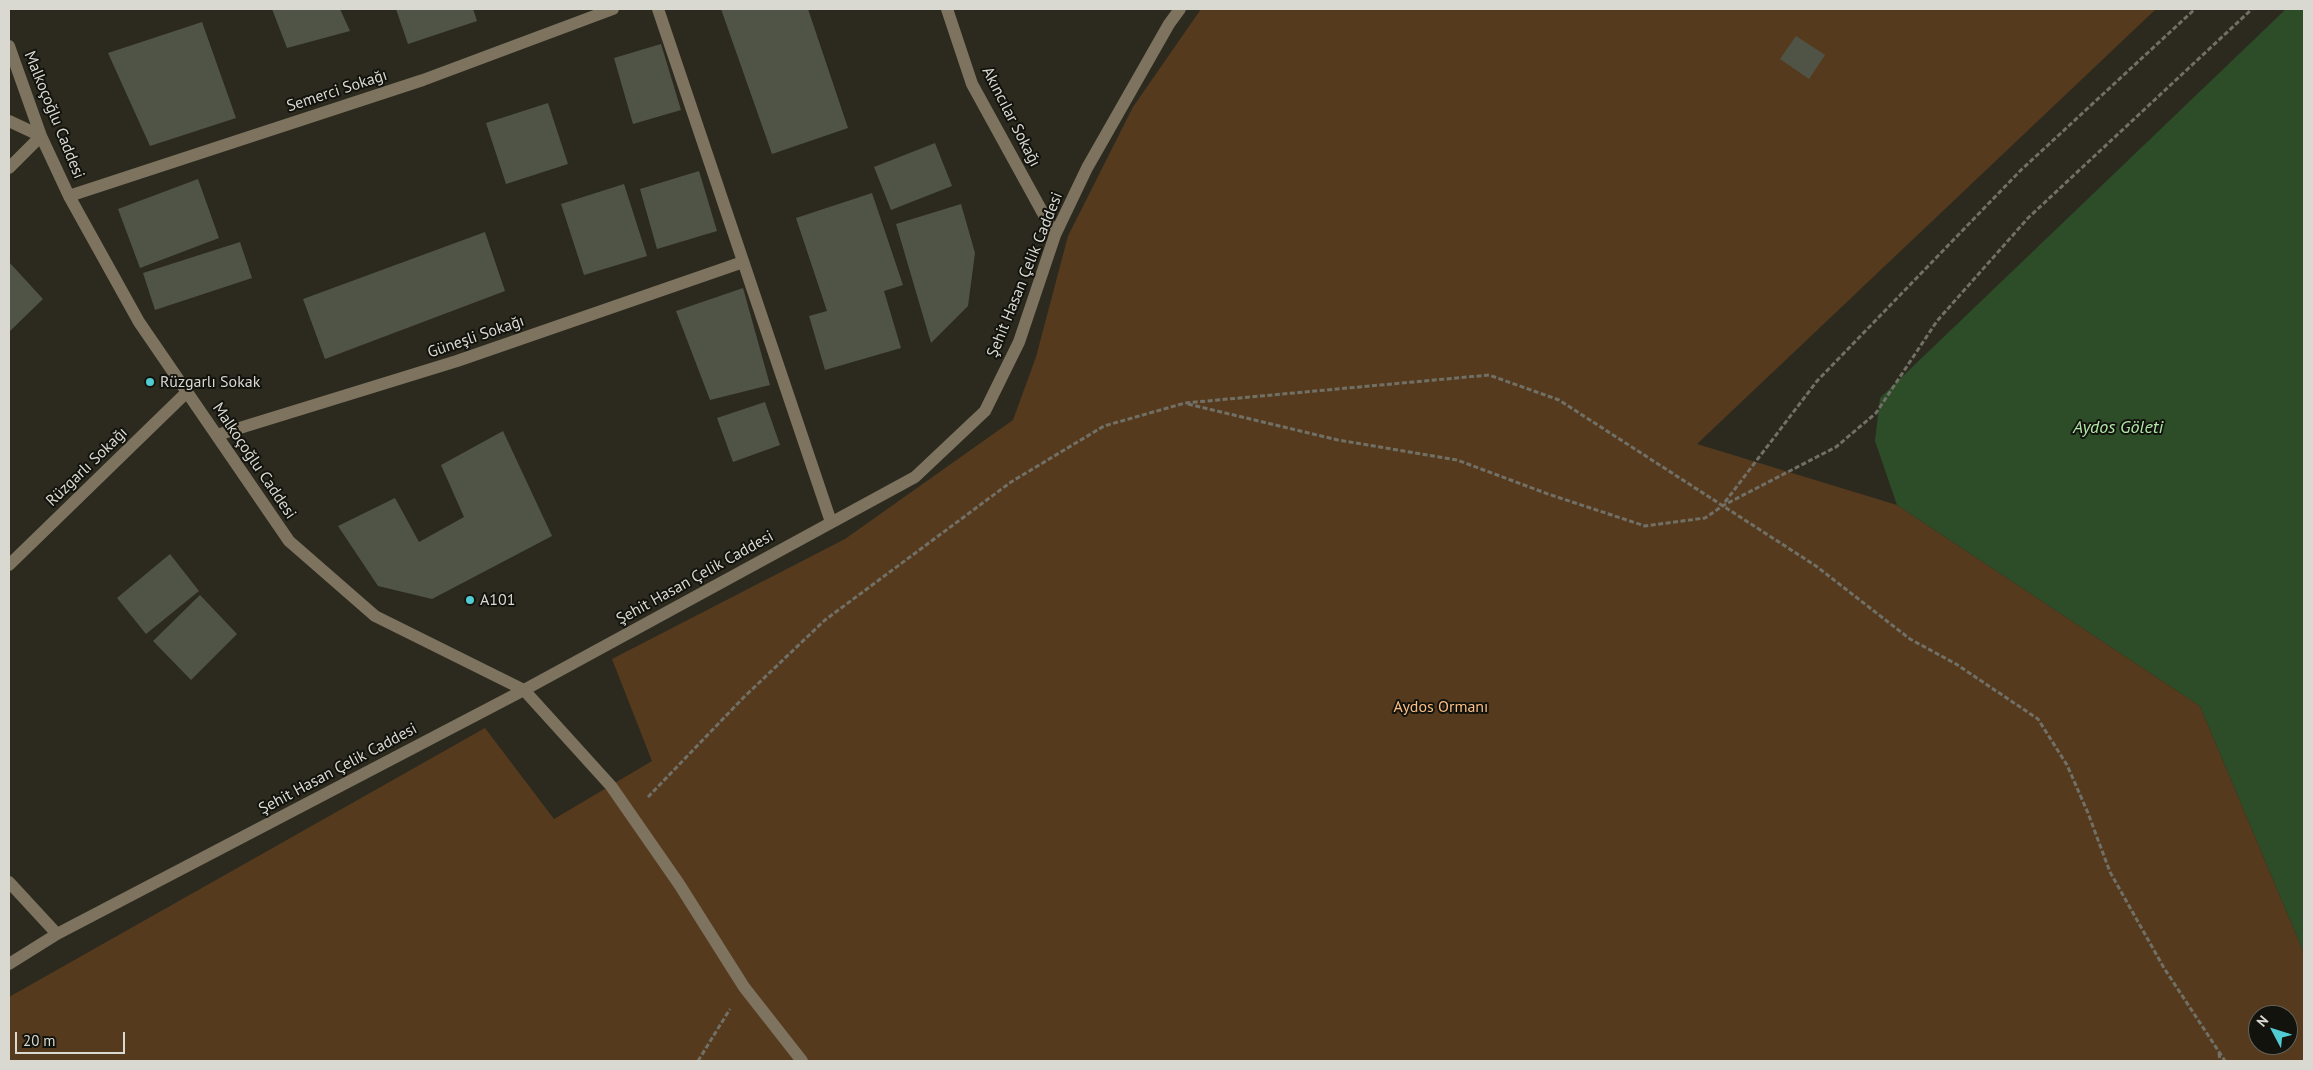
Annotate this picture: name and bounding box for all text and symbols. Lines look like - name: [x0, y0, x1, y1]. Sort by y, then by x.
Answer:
- street label: Malkoçoğlu Caddesi: [20, 48, 88, 182]
- street label: Akıncılar Sokağı: [978, 64, 1044, 170]
- street label: Semerci Sokağı: [284, 66, 390, 116]
- street label: Şehit Hasan Çelik Caddesi: [983, 190, 1067, 360]
- street label: Güneşli Sokağı: [425, 312, 527, 362]
- place label: Rüzgarlı Sokak: [160, 372, 260, 392]
- marker: Rüzgarlı Sokak: [144, 376, 156, 388]
- street label: Malkoçoğlu Caddesi: [208, 399, 300, 523]
- water label: Aydos Göleti: [2073, 417, 2163, 439]
- street label: Rüzgarlı Sokağı: [42, 423, 132, 511]
- street label: Şehit Hasan Çelik Caddesi: [613, 527, 777, 629]
- place label: A101: [480, 590, 516, 610]
- marker: A101: [464, 594, 476, 606]
- park label: Aydos Ormanı: [1394, 697, 1488, 717]
- street label: Şehit Hasan Çelik Caddesi: [256, 719, 420, 819]
- north arrow: [2248, 1005, 2298, 1055]
- text: N: [2252, 1012, 2272, 1030]
- scale bar: [18, 1022, 128, 1054]
- text: 20 m: [23, 1031, 56, 1050]

